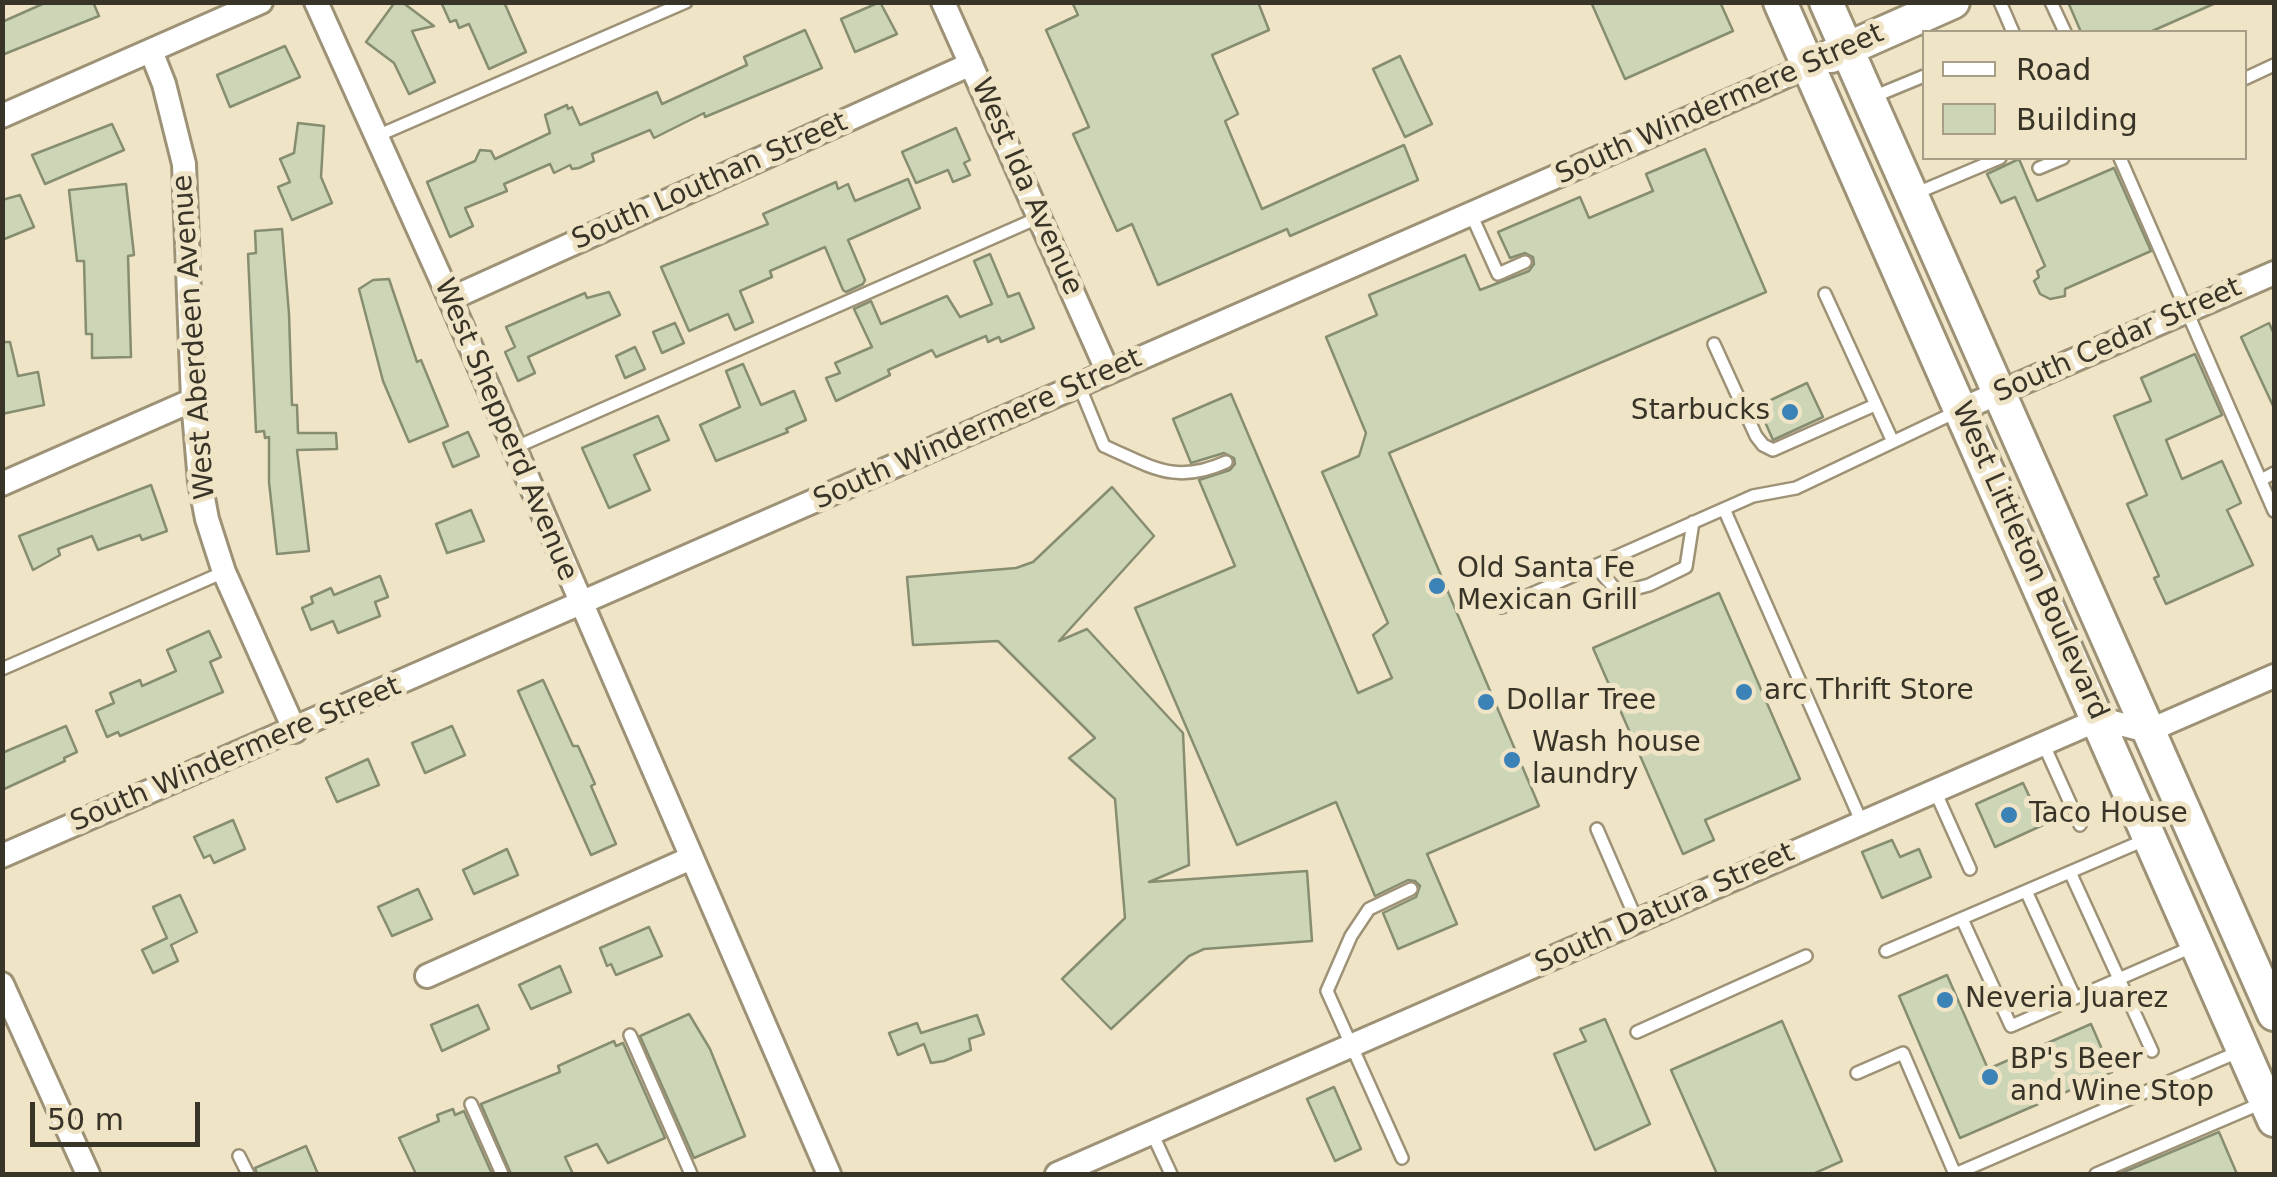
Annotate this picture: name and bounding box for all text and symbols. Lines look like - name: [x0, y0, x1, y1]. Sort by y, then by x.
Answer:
- street label: South Windermere Street: [1551, 17, 1889, 193]
- legend: [1922, 30, 2247, 160]
- text: Road: [2016, 52, 2091, 87]
- street label: West Ida Avenue: [963, 73, 1089, 301]
- text: Building: [2016, 102, 2138, 137]
- street label: South Louthan Street: [567, 106, 853, 258]
- street label: West Aberdeen Avenue: [167, 173, 223, 501]
- street label: South Cedar Street: [1989, 271, 2247, 411]
- street label: West Shepperd Avenue: [426, 274, 584, 586]
- street label: South Windermere Street: [809, 342, 1147, 518]
- place label: Starbucks: [1631, 395, 1770, 429]
- street label: West Littleton Boulevard: [1944, 397, 2114, 725]
- marker: Starbucks: [1779, 401, 1801, 423]
- place label: Old Santa Fe Mexican Grill: [1457, 553, 1638, 619]
- marker: Old Santa Fe Mexican Grill: [1426, 575, 1448, 597]
- street label: South Windermere Street: [66, 670, 406, 840]
- place label: arc Thrift Store: [1764, 675, 1974, 709]
- marker: arc Thrift Store: [1733, 681, 1755, 703]
- place label: Dollar Tree: [1506, 685, 1656, 719]
- marker: Dollar Tree: [1475, 691, 1497, 713]
- place label: Wash house laundry: [1532, 727, 1701, 793]
- marker: Wash house laundry: [1501, 749, 1523, 771]
- place label: Taco House: [2029, 798, 2188, 832]
- marker: Taco House: [1998, 804, 2020, 826]
- street label: South Datura Street: [1530, 837, 1800, 981]
- place label: Neveria Juarez: [1965, 983, 2168, 1017]
- marker: Neveria Juarez: [1934, 989, 1956, 1011]
- place label: BP's Beer and Wine Stop: [2010, 1044, 2214, 1110]
- marker: BP's Beer and Wine Stop: [1979, 1066, 2001, 1088]
- scale bar: [35, 1082, 205, 1144]
- text: 50 m: [47, 1102, 124, 1137]

